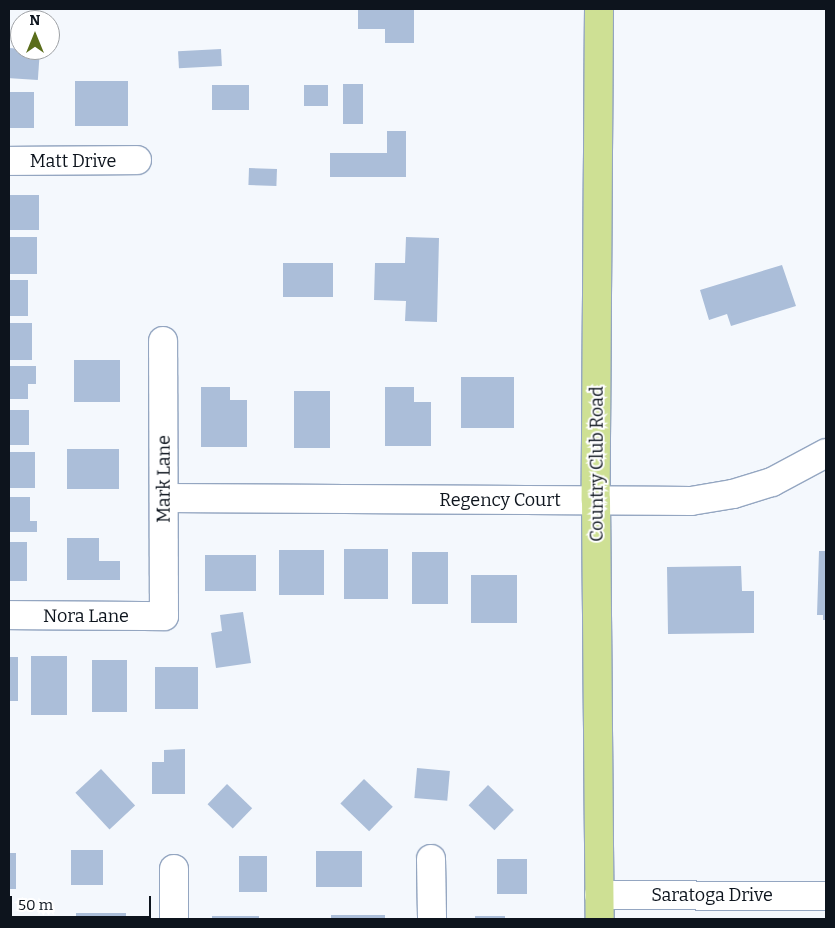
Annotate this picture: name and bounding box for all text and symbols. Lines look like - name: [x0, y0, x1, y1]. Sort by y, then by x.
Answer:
- north arrow: [10, 10, 60, 60]
- text: N: [30, 12, 40, 29]
- street label: Matt Drive: [30, 150, 116, 172]
- street label: Country Club Road: [586, 386, 608, 542]
- street label: Mark Lane: [153, 435, 175, 523]
- street label: Regency Court: [439, 489, 561, 511]
- street label: Nora Lane: [43, 605, 129, 627]
- street label: Saratoga Drive: [651, 884, 773, 906]
- scale bar: [12, 886, 154, 918]
- text: 50 m: [18, 896, 53, 914]

